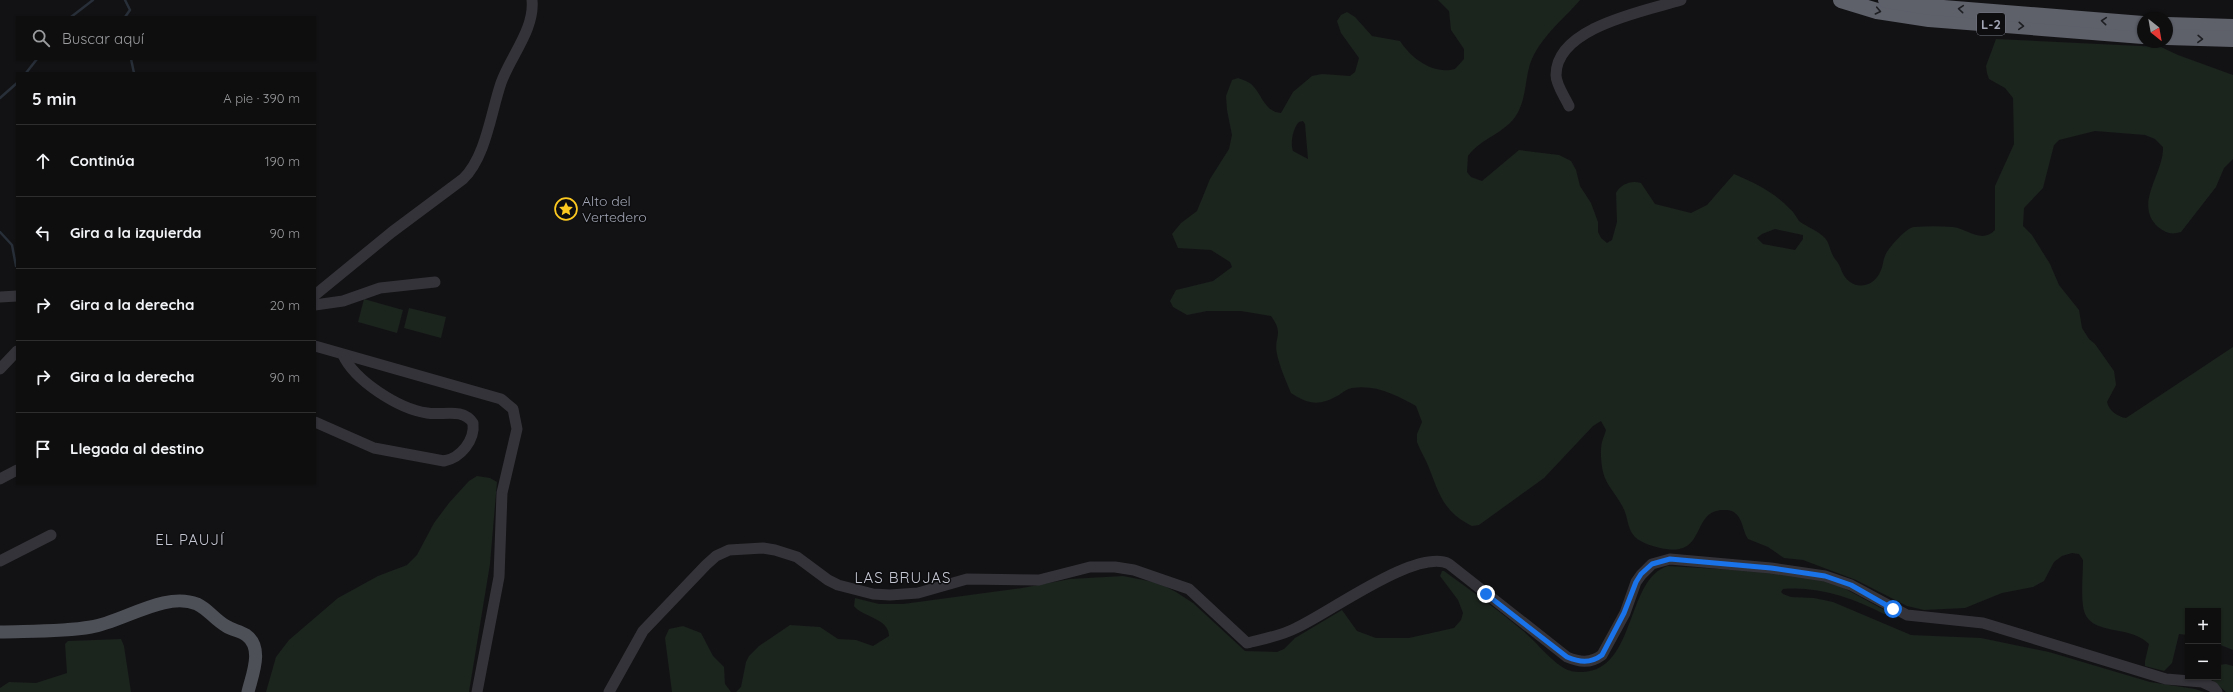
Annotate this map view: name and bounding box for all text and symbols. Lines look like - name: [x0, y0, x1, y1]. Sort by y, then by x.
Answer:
- one-way arrow: [1958, 5, 1964, 14]
- one-way arrow: [1875, 6, 1881, 14]
- north arrow: [2137, 12, 2173, 48]
- road number: L-2: [1977, 13, 2005, 35]
- search box: [16, 16, 316, 60]
- one-way arrow: [2101, 16, 2107, 25]
- one-way arrow: [2018, 22, 2024, 31]
- icon: search: [30, 27, 52, 49]
- text: Buscar aquí: [62, 29, 144, 48]
- one-way arrow: [2197, 35, 2203, 43]
- text: 5 min: [32, 88, 76, 109]
- text: A pie · 390 m: [223, 90, 300, 106]
- icon: ahead: [32, 150, 54, 172]
- text: Continúa: [70, 151, 135, 170]
- text: 190 m: [265, 153, 300, 169]
- place label: Alto del Vertedero: [582, 192, 647, 226]
- place icon: Alto del Vertedero: [553, 196, 579, 222]
- icon: left: [32, 222, 54, 244]
- text: Gira a la izquierda: [70, 223, 202, 242]
- text: 90 m: [270, 225, 300, 241]
- icon: right: [32, 294, 54, 316]
- text: Gira a la derecha: [70, 295, 195, 314]
- text: 20 m: [270, 297, 300, 313]
- icon: right: [32, 366, 54, 388]
- text: Gira a la derecha: [70, 367, 195, 386]
- text: 90 m: [270, 369, 300, 385]
- icon: arrive: [32, 438, 54, 460]
- text: Llegada al destino: [70, 439, 204, 458]
- district label: EL PAUJÍ: [155, 530, 225, 549]
- district label: LAS BRUJAS: [855, 568, 952, 587]
- route end: [1477, 585, 1495, 603]
- route start: [1884, 600, 1902, 618]
- map controls: [2185, 608, 2221, 680]
- button: +: [2185, 608, 2221, 644]
- button: −: [2185, 644, 2221, 680]

